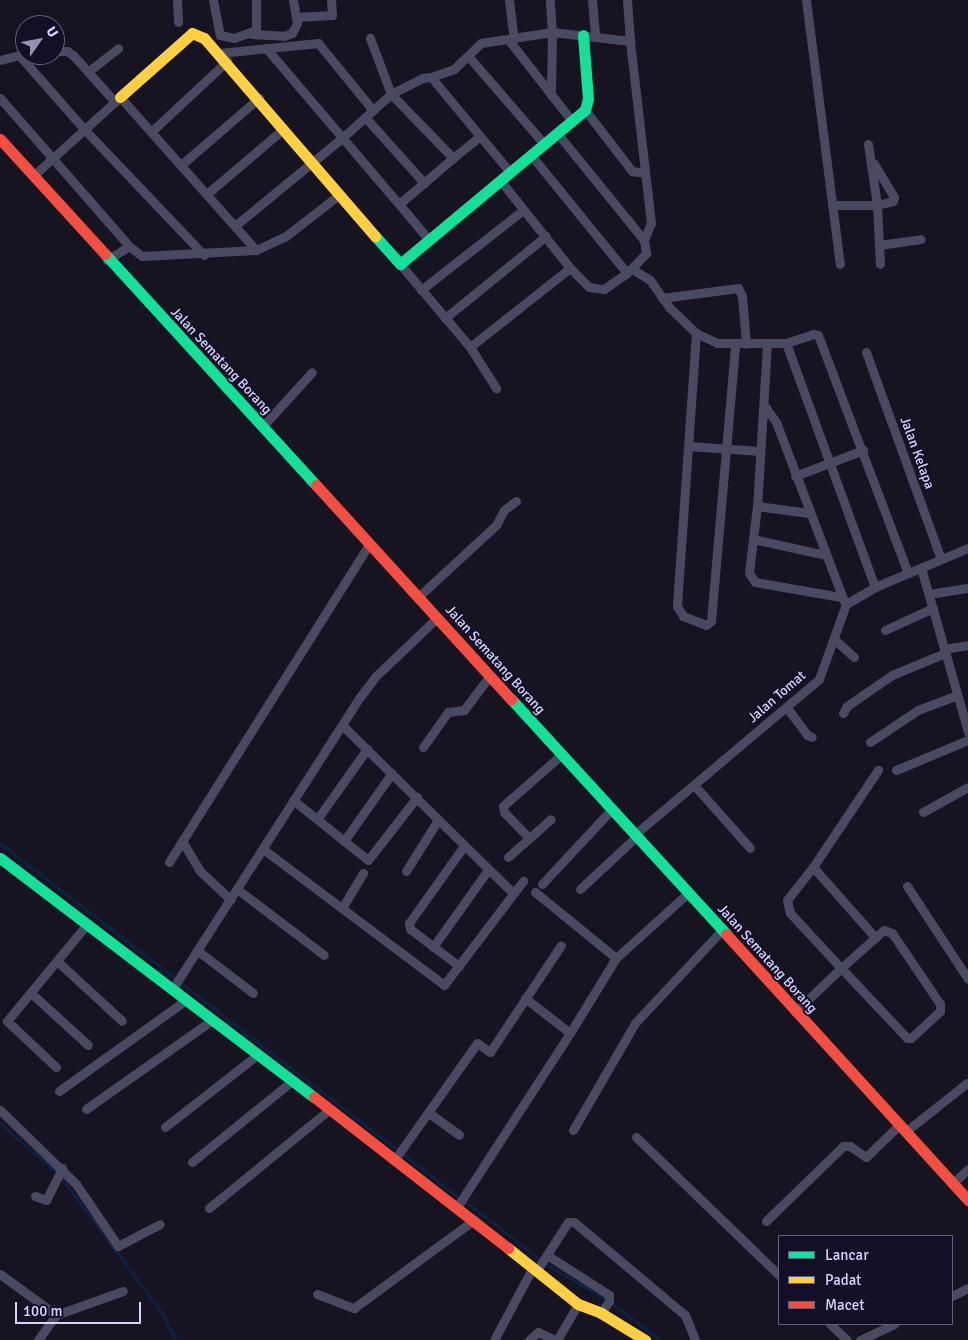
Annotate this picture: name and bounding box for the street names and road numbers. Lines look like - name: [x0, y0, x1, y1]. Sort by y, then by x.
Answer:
- street label: Jalan Sematang Borang: [167, 304, 275, 418]
- street label: Jalan Kelapa: [896, 415, 938, 491]
- street label: Jalan Sematang Borang: [442, 602, 548, 718]
- street label: Jalan Tomat: [745, 667, 809, 727]
- street label: Jalan Sematang Borang: [714, 901, 820, 1017]

